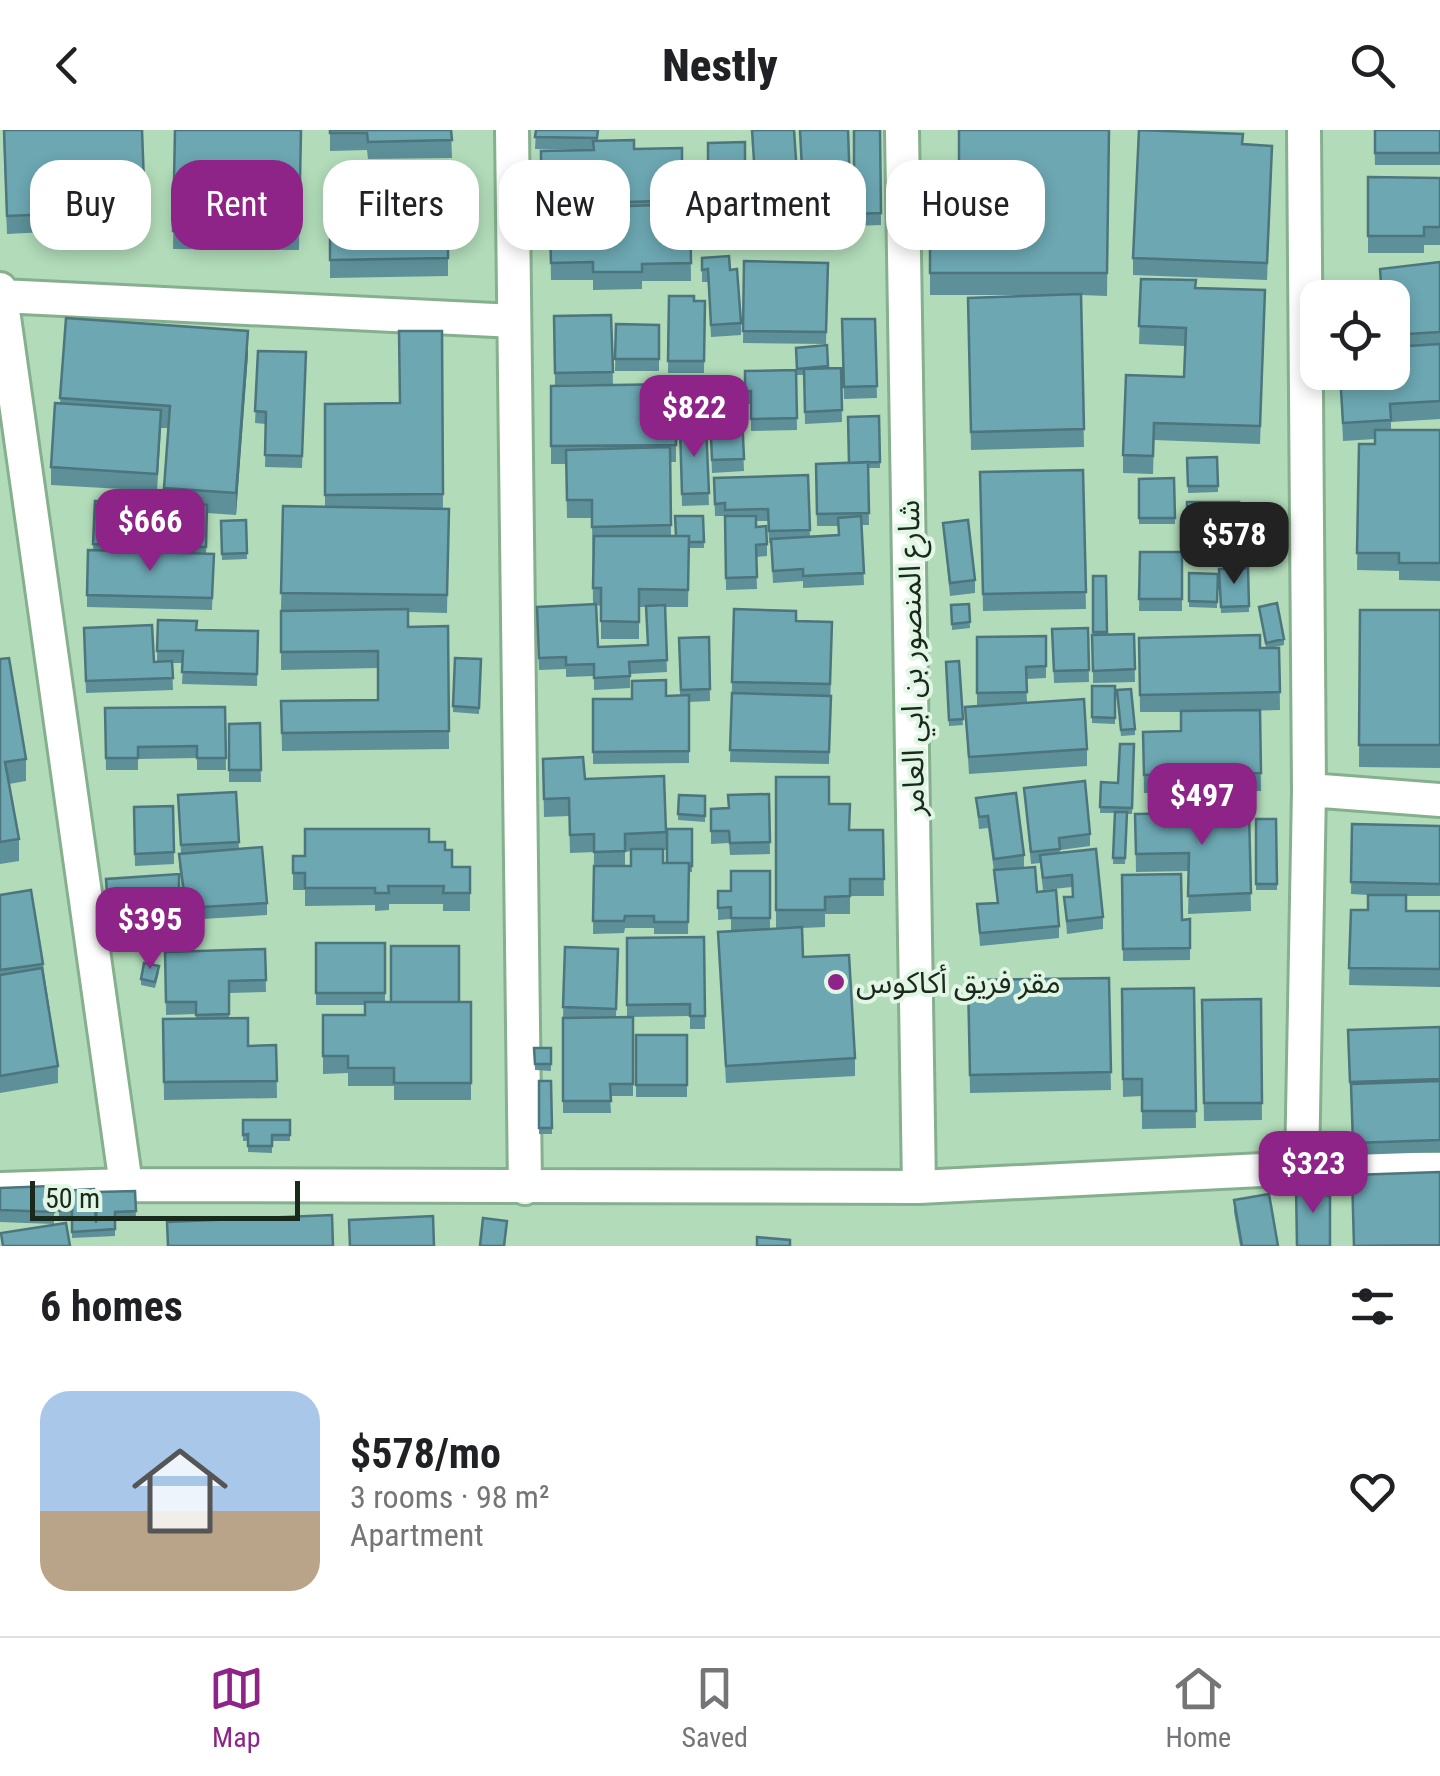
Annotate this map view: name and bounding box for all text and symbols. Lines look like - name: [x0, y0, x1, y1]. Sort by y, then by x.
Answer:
- icon: back: [40, 38, 95, 93]
- icon: search: [1345, 38, 1400, 93]
- text: Nestly: [662, 39, 778, 92]
- chip: Buy: [30, 160, 151, 250]
- chip: Rent: [171, 160, 303, 250]
- chip: Filters: [323, 160, 479, 250]
- chip: New: [499, 160, 630, 250]
- chip: Apartment: [650, 160, 866, 250]
- chip: House: [886, 160, 1045, 250]
- map controls: [1300, 280, 1410, 390]
- button: locate: [1300, 280, 1410, 390]
- pin: $822: [635, 375, 753, 460]
- text: $822: [662, 388, 726, 426]
- pin: $666: [91, 489, 209, 574]
- street label: شارع المنصور بن ابي العامر: [891, 499, 937, 817]
- text: $666: [118, 502, 182, 540]
- pin: $578: [1175, 502, 1293, 587]
- text: $578: [1202, 515, 1266, 553]
- pin: $497: [1143, 763, 1261, 848]
- text: $497: [1170, 776, 1234, 814]
- pin: $395: [91, 887, 209, 972]
- text: $395: [118, 900, 182, 938]
- place label: مقر فريق أكاكوس: [856, 964, 1061, 1001]
- marker: مقر فريق أكاكوس: [825, 971, 847, 993]
- pin: $323: [1254, 1131, 1372, 1216]
- text: $323: [1281, 1144, 1345, 1182]
- scale bar: [30, 1176, 300, 1220]
- text: 50 m: [45, 1182, 100, 1215]
- icon: filters: [1345, 1279, 1400, 1334]
- text: 6 homes: [40, 1282, 183, 1331]
- text: $578/mo: [350, 1429, 501, 1478]
- icon: home: [120, 1431, 240, 1551]
- icon: heart: [1345, 1464, 1400, 1519]
- text: 3 rooms · 98 m²: [350, 1478, 549, 1516]
- text: Apartment: [350, 1516, 484, 1554]
- tab: Map: [209, 1661, 264, 1754]
- tab: Saved: [681, 1661, 748, 1754]
- tab: Home: [1166, 1661, 1231, 1754]

